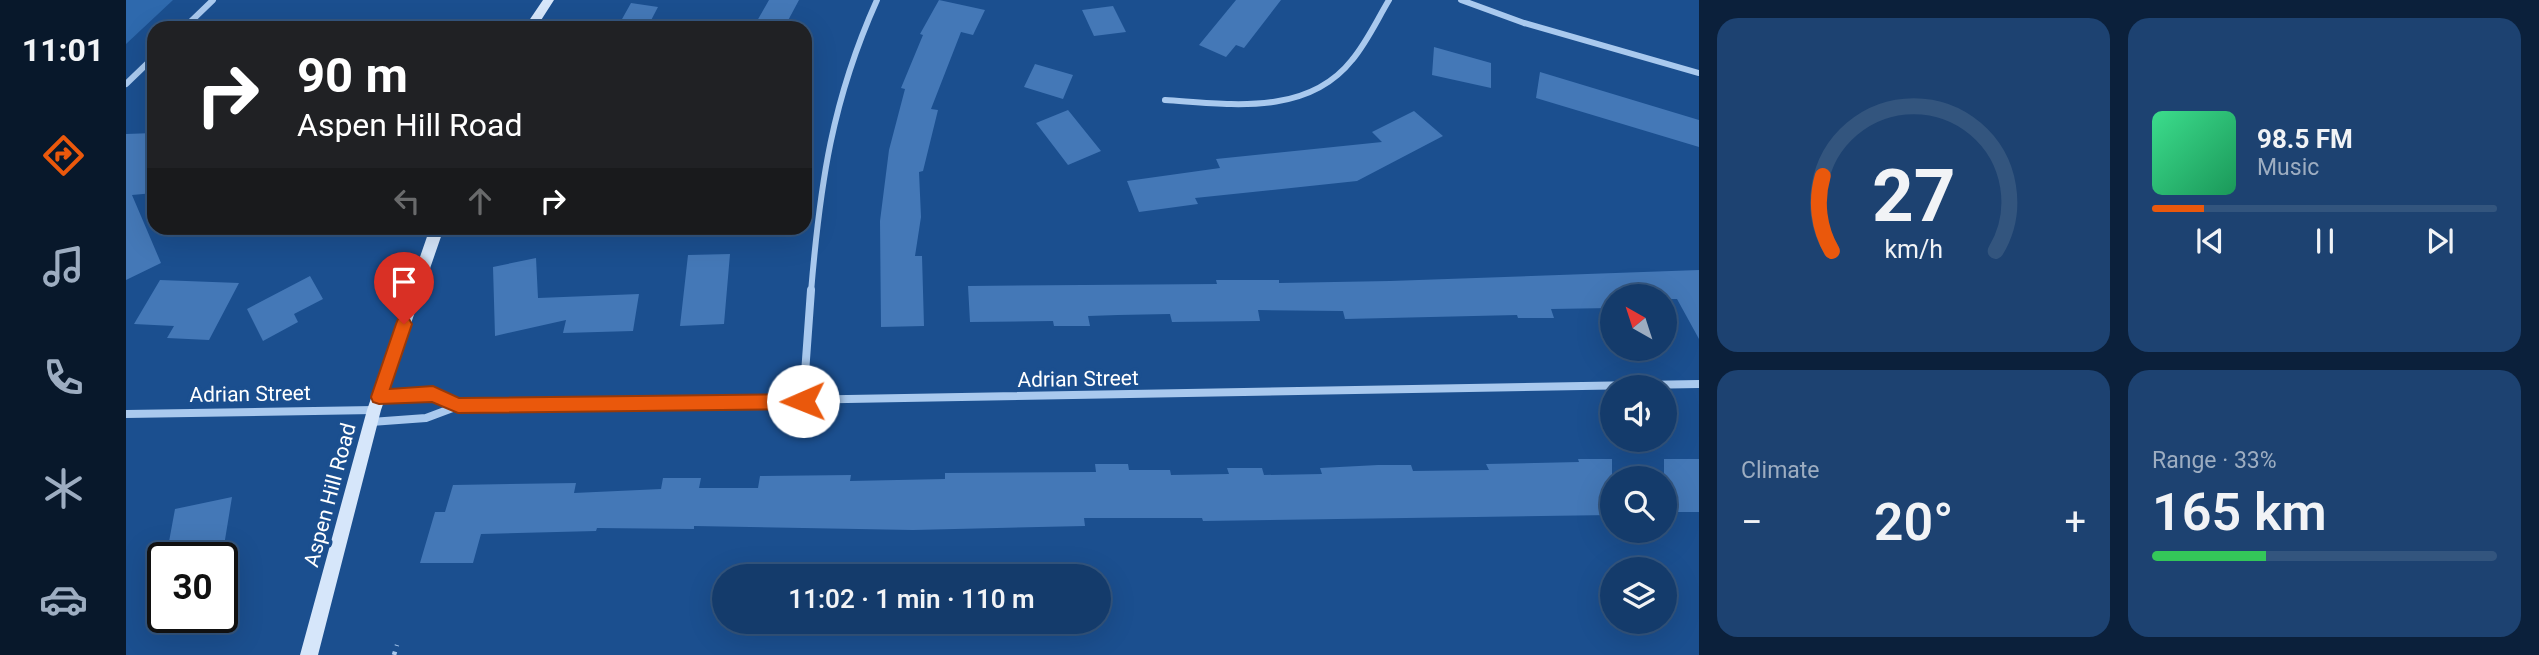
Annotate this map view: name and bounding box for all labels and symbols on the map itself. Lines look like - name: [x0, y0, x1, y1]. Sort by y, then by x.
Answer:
- pin: [374, 252, 434, 324]
- north arrow: [1600, 284, 1676, 360]
- position arrow: [766, 364, 840, 438]
- street label: Adrian Street: [1017, 366, 1139, 392]
- street label: Adrian Street: [189, 381, 311, 407]
- street label: Aspen Hill Road: [299, 420, 361, 570]
- speed limit sign: 30: [147, 542, 238, 633]

